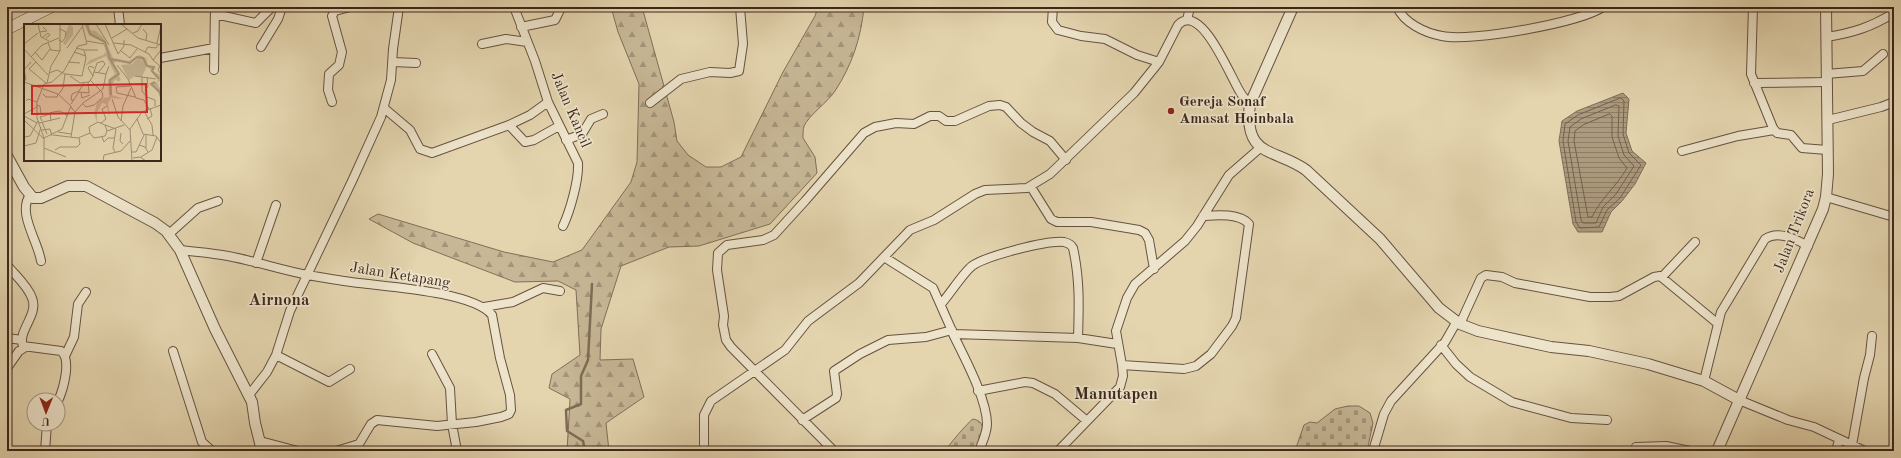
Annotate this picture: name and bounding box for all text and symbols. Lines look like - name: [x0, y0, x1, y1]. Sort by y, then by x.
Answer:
- inset map: [24, 24, 161, 161]
- street label: Jalan Kancil: [547, 70, 593, 150]
- place label: Gereja Sonaf Amasat Hoinbala: [1179, 95, 1295, 127]
- marker: Gereja Sonaf Amasat Hoinbala: [1166, 106, 1176, 116]
- street label: Jalan Trikora: [1772, 186, 1818, 275]
- street label: Jalan Ketapang: [349, 261, 451, 291]
- district label: Airnona: [248, 292, 310, 309]
- district label: Manutapen: [1074, 386, 1158, 403]
- north arrow: [26, 392, 66, 432]
- text: U: [41, 415, 50, 426]

